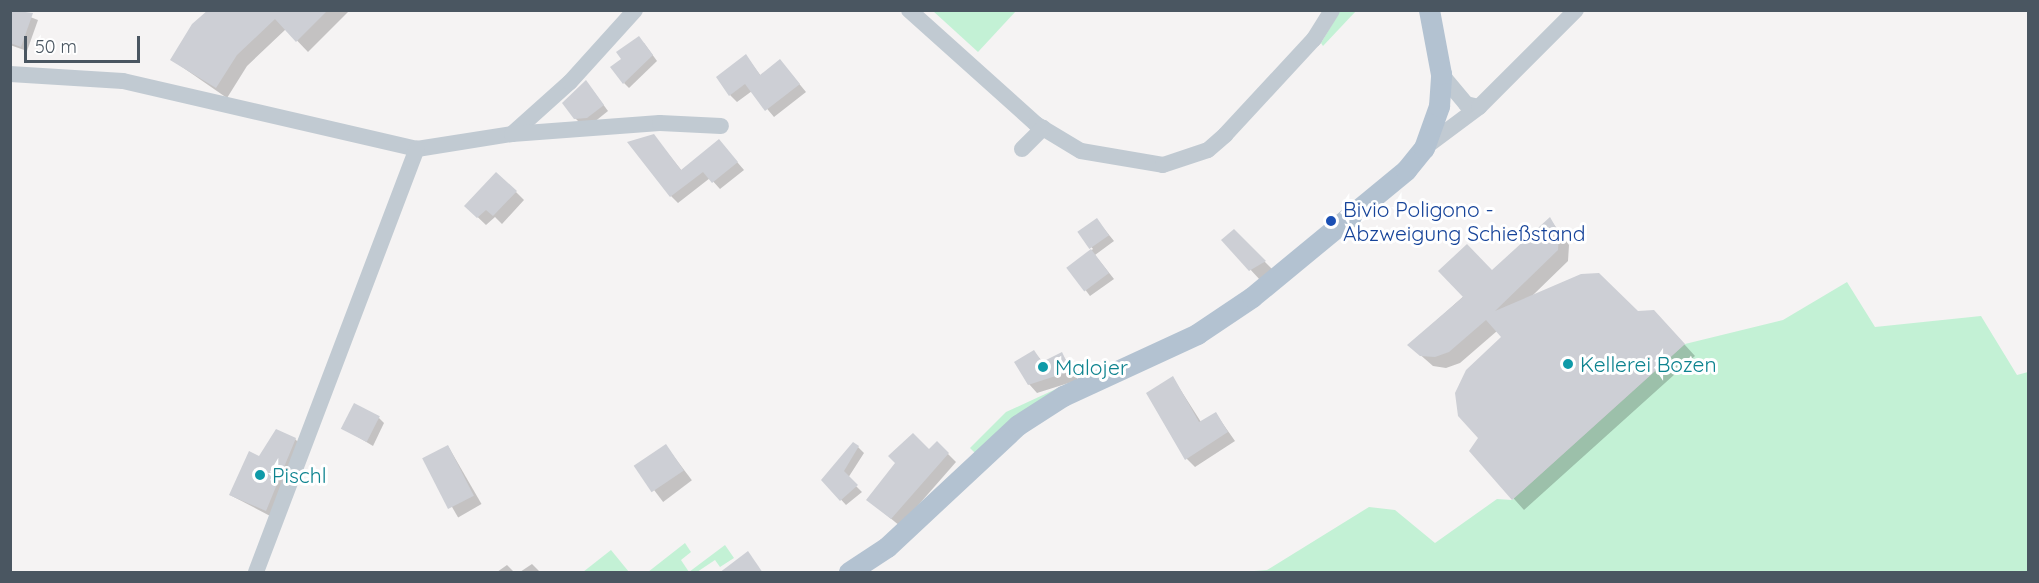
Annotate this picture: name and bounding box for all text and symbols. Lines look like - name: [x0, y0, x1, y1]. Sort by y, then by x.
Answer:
- scale bar: [27, 24, 142, 62]
- text: 50 m: [35, 35, 77, 58]
- place label: Bivio Poligono - Abzweigung Schießstand: [1343, 196, 1585, 246]
- marker: Bivio Poligono - Abzweigung Schießstand: [1324, 214, 1338, 228]
- place label: Kellerei Bozen: [1580, 351, 1717, 377]
- place label: Malojer: [1055, 354, 1128, 380]
- marker: Kellerei Bozen: [1561, 357, 1575, 371]
- marker: Malojer: [1036, 360, 1050, 374]
- place label: Pischl: [272, 462, 326, 488]
- marker: Pischl: [253, 468, 267, 482]

